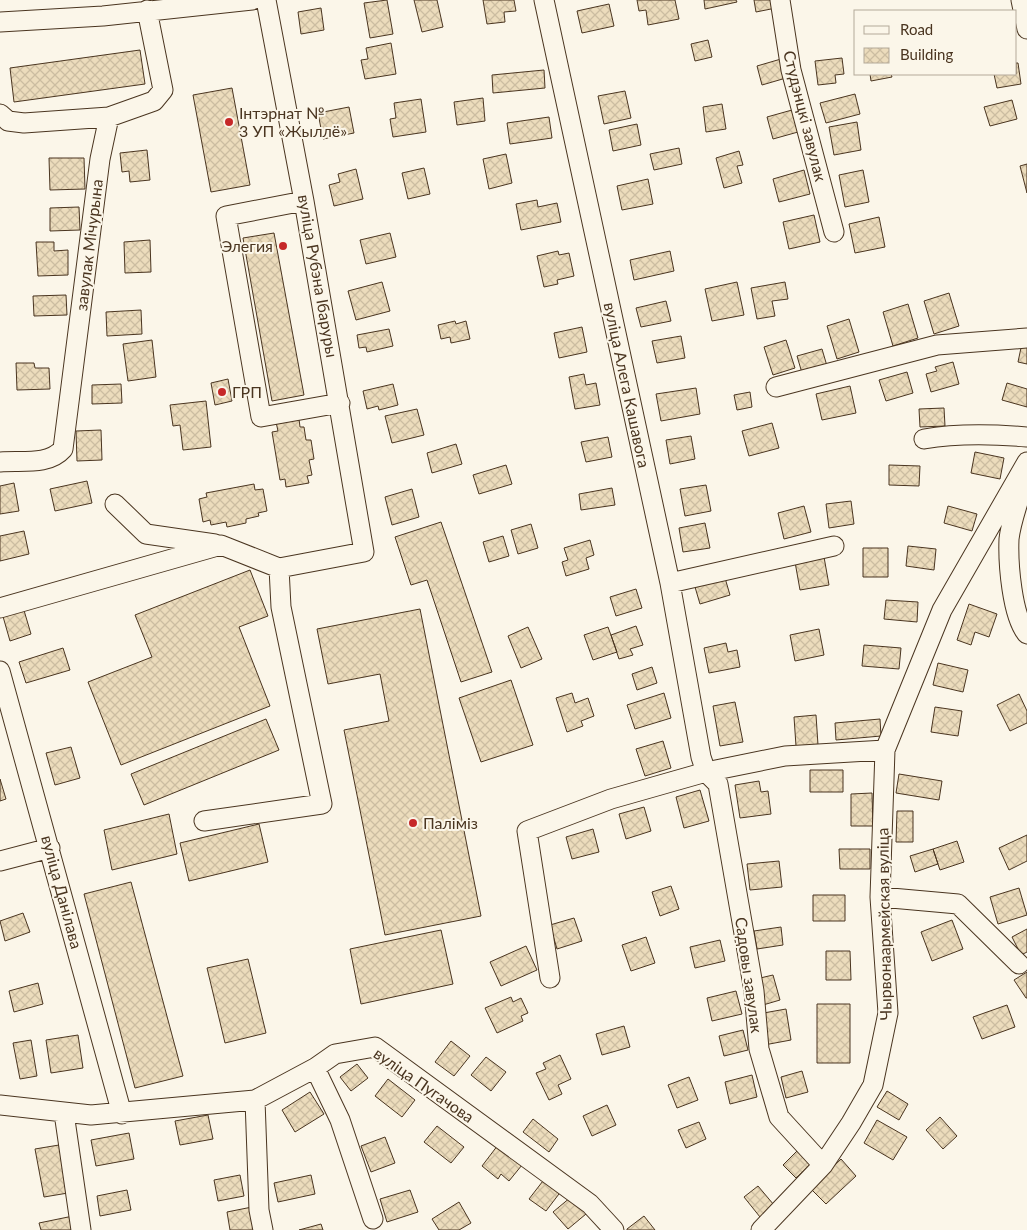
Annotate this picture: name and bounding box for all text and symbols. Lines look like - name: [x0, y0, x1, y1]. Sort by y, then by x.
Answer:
- legend: [854, 10, 1017, 75]
- text: Road: [900, 20, 933, 38]
- text: Building: [900, 45, 953, 63]
- street label: Студэнцкі завулак: [780, 48, 831, 184]
- place label: Інтэрнат № 3 УП «Жыллё»: [239, 103, 347, 140]
- marker: Інтэрнат № 3 УП «Жыллё»: [223, 116, 235, 128]
- street label: завулак Мічурына: [71, 178, 106, 312]
- street label: вуліца Рубэна Ібаруры: [295, 193, 342, 359]
- place label: Элегия: [221, 236, 273, 255]
- marker: Элегия: [277, 240, 289, 252]
- street label: вуліца Алега Кашавога: [601, 300, 654, 469]
- place label: ГРП: [232, 382, 262, 401]
- marker: ГРП: [216, 386, 228, 398]
- place label: Паліміз: [423, 813, 478, 832]
- marker: Паліміз: [407, 817, 419, 829]
- street label: Чырвонаармейская вуліца: [872, 827, 895, 1021]
- street label: вуліца Данілава: [38, 833, 87, 951]
- street label: Садовы завулак: [732, 916, 767, 1035]
- street label: вуліца Пугачова: [371, 1043, 478, 1126]

